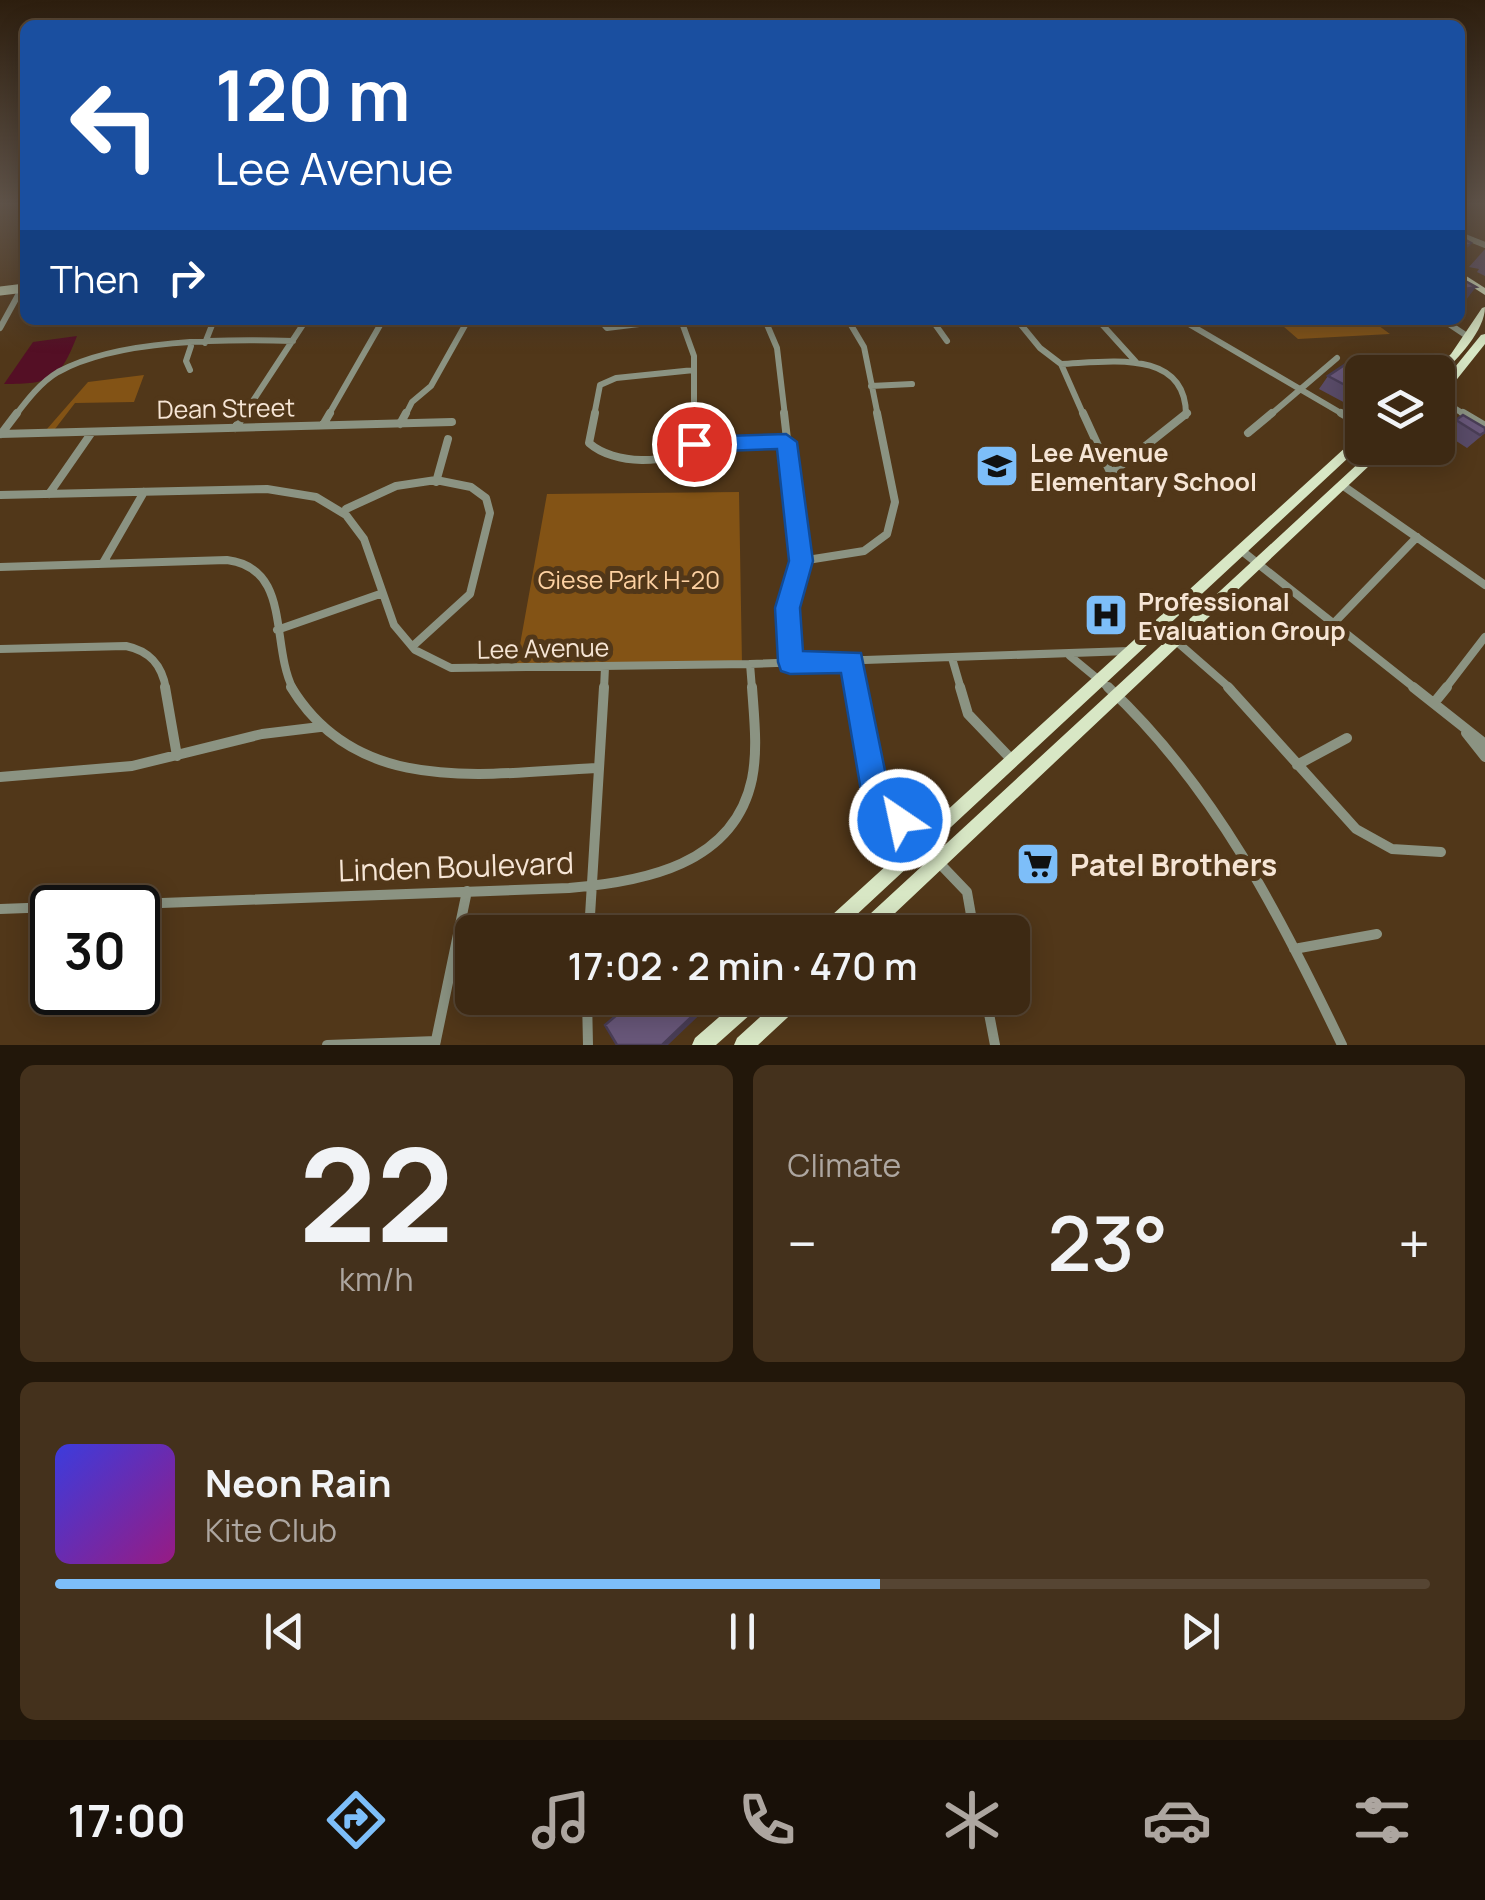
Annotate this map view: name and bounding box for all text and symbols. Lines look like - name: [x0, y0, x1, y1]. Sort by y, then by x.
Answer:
- text: 120 m: [215, 46, 410, 142]
- icon: left: [50, 60, 180, 190]
- text: Lee Avenue: [215, 137, 454, 199]
- icon: right: [159, 250, 214, 305]
- text: Then: [50, 252, 139, 304]
- map controls: [1345, 355, 1455, 465]
- button: layers: [1345, 355, 1455, 465]
- street label: Dean Street: [157, 389, 295, 427]
- pin: [652, 402, 737, 487]
- icon: arrive: [667, 417, 722, 472]
- place label: Lee Avenue Elementary School: [1030, 435, 1257, 499]
- school or university icon: Lee Avenue Elementary School: [974, 443, 1020, 489]
- park label: Giese Park H-20: [538, 562, 720, 597]
- place label: Professional Evaluation Group: [1138, 584, 1346, 648]
- hospital icon: Professional Evaluation Group: [1083, 592, 1129, 638]
- street label: Lee Avenue: [476, 629, 610, 667]
- position arrow: [848, 768, 952, 872]
- street label: Linden Boulevard: [337, 841, 575, 891]
- supermarket icon: Patel Brothers: [1015, 841, 1061, 887]
- place label: Patel Brothers: [1070, 844, 1277, 885]
- speed limit sign: 30: [30, 885, 160, 1015]
- text: 17:02 · 2 min · 470 m: [568, 939, 917, 991]
- text: 22: [299, 1103, 454, 1281]
- text: Climate: [788, 1143, 901, 1187]
- text: 23°: [1047, 1191, 1168, 1294]
- text: −: [788, 1205, 817, 1281]
- text: +: [1398, 1205, 1430, 1281]
- text: km/h: [339, 1257, 413, 1301]
- text: Neon Rain: [205, 1456, 391, 1508]
- text: Kite Club: [205, 1508, 337, 1552]
- icon: previous: [257, 1604, 312, 1659]
- icon: pause: [715, 1604, 770, 1659]
- icon: next: [1173, 1604, 1228, 1659]
- icon: directions: [321, 1785, 391, 1855]
- icon: music: [526, 1785, 596, 1855]
- icon: phone: [732, 1785, 802, 1855]
- icon: climate: [937, 1785, 1007, 1855]
- icon: car: [1142, 1785, 1212, 1855]
- icon: filters: [1347, 1785, 1417, 1855]
- text: 17:00: [68, 1789, 186, 1851]

